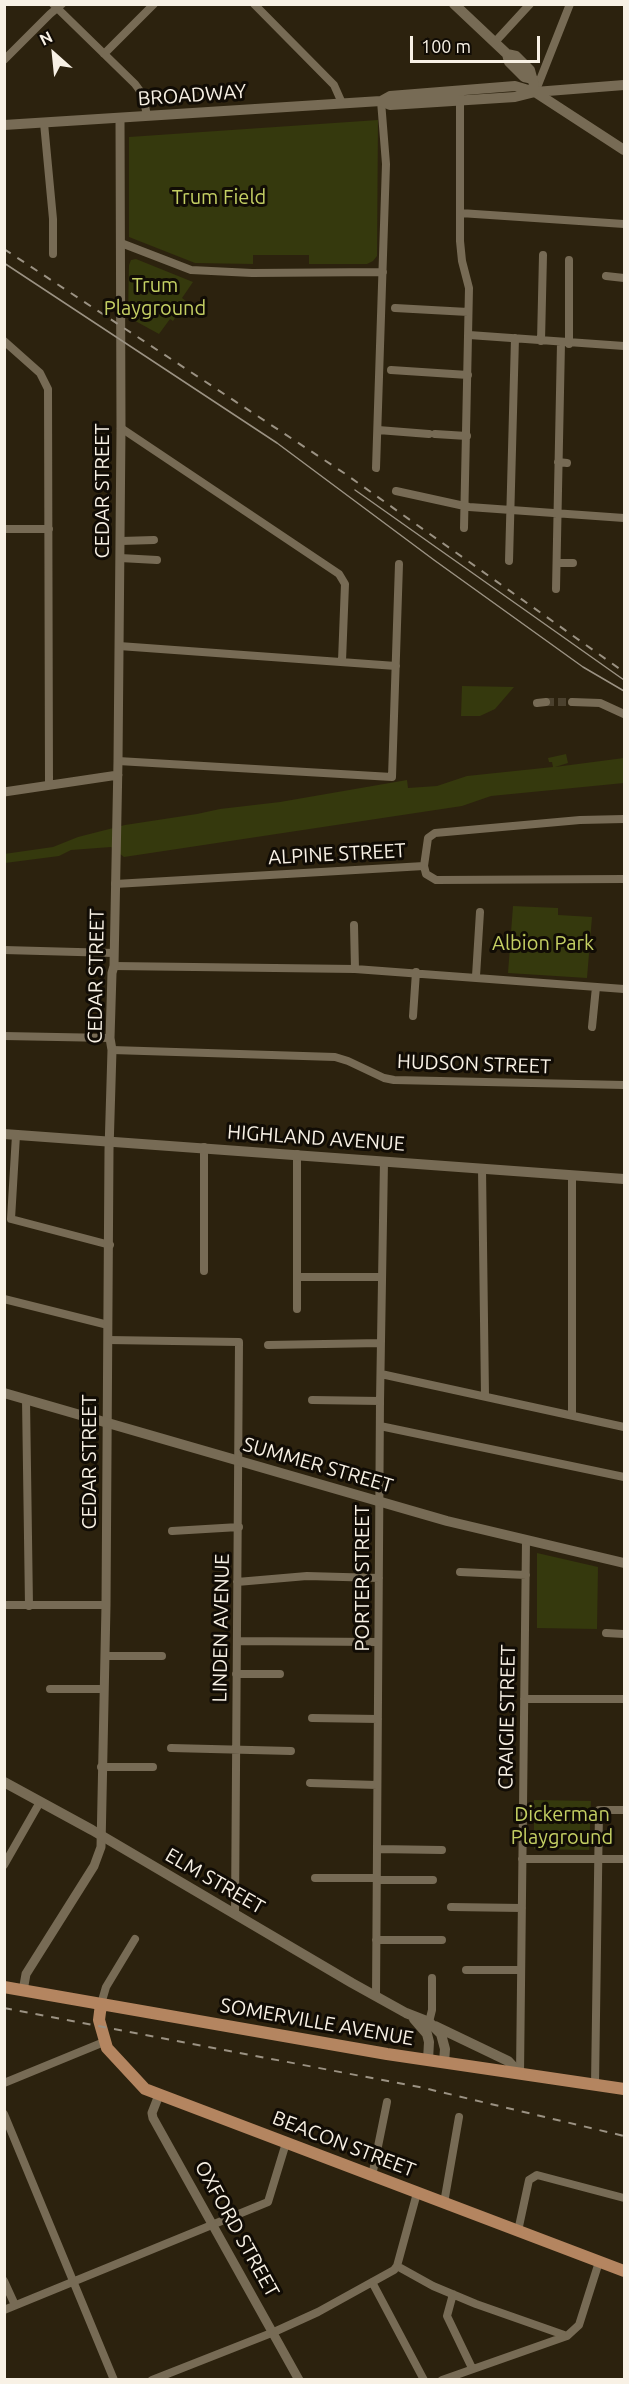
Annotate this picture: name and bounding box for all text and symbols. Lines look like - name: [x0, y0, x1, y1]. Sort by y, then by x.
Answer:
- north arrow: [24, 24, 84, 84]
- scale bar: [413, 24, 544, 62]
- text: N: [36, 27, 55, 49]
- text: 100 m: [421, 36, 471, 56]
- street label: BROADWAY: [137, 79, 247, 111]
- park label: Trum Field: [172, 185, 266, 209]
- park label: Trum Playground: [104, 273, 206, 320]
- street label: CEDAR STREET: [90, 423, 114, 559]
- street label: ALPINE STREET: [267, 838, 407, 870]
- street label: CEDAR STREET: [83, 908, 109, 1044]
- park label: Albion Park: [492, 931, 594, 955]
- street label: HUDSON STREET: [397, 1049, 551, 1079]
- street label: HIGHLAND AVENUE: [226, 1120, 406, 1156]
- street label: CEDAR STREET: [77, 1394, 101, 1530]
- street label: SUMMER STREET: [240, 1432, 396, 1498]
- street label: PORTER STREET: [350, 1505, 374, 1651]
- street label: LINDEN AVENUE: [208, 1553, 234, 1703]
- street label: CRAIGIE STREET: [494, 1644, 520, 1790]
- park label: Dickerman Playground: [511, 1802, 613, 1849]
- street label: ELM STREET: [161, 1843, 269, 1919]
- street label: SOMERVILLE AVENUE: [218, 1993, 416, 2051]
- street label: BEACON STREET: [269, 2106, 419, 2182]
- street label: OXFORD STREET: [190, 2157, 284, 2301]

